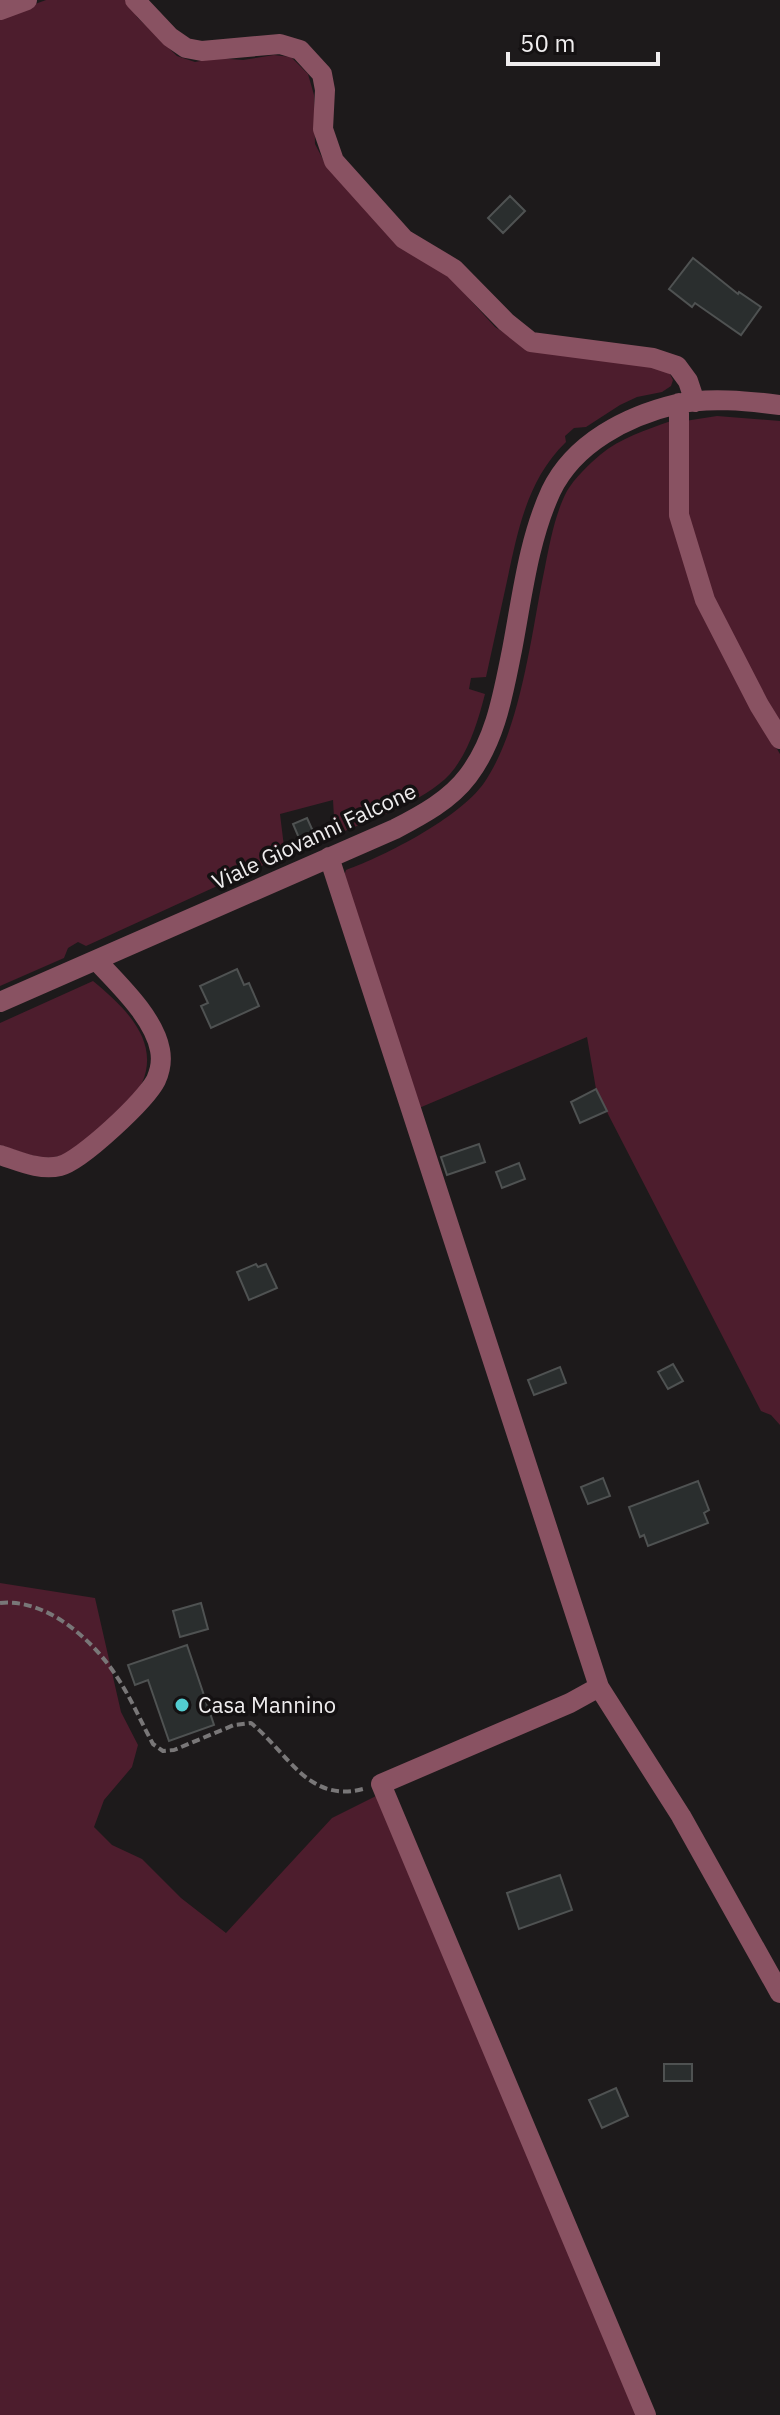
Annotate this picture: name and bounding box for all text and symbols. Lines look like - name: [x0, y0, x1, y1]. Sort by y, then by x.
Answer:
- scale bar: [508, 16, 658, 66]
- text: 50 m: [520, 27, 575, 59]
- street label: Viale Giovanni Falcone: [207, 776, 420, 896]
- place label: Casa Mannino: [198, 1690, 336, 1719]
- marker: Casa Mannino: [173, 1696, 191, 1714]

